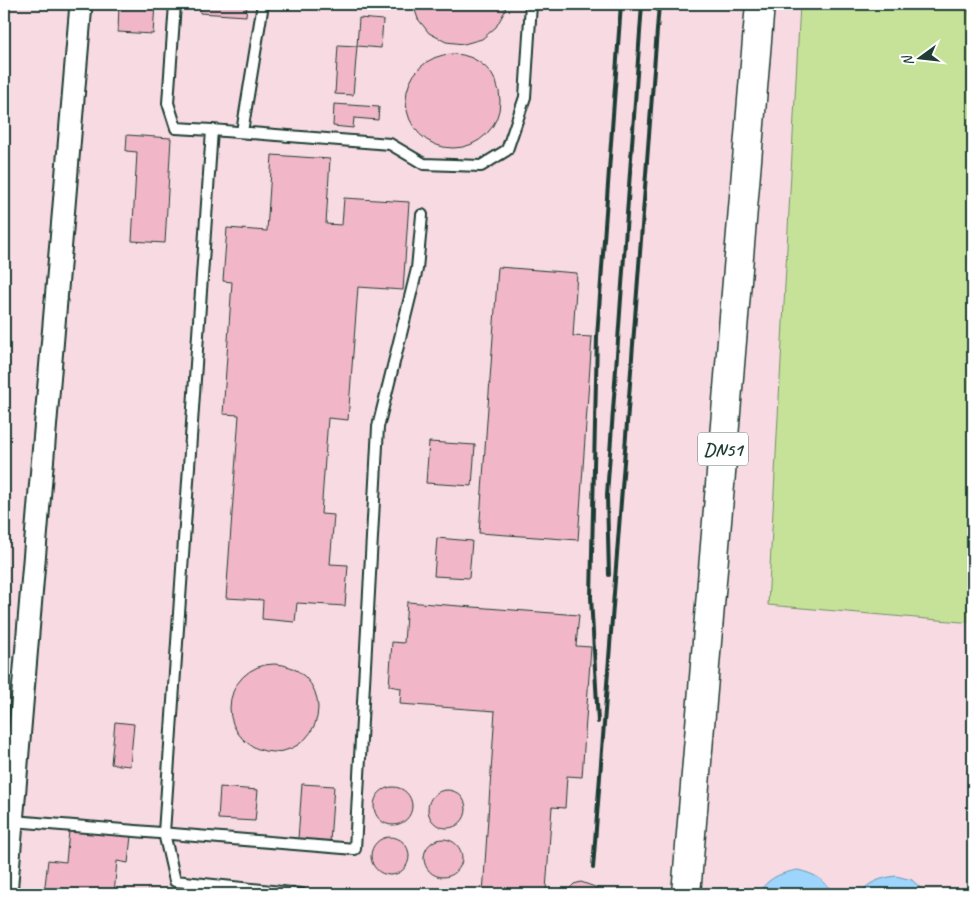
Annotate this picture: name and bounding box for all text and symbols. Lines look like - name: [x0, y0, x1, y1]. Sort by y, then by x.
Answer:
- north arrow: [894, 32, 944, 82]
- text: N: [898, 53, 917, 68]
- road number: DN51: [698, 432, 748, 466]

